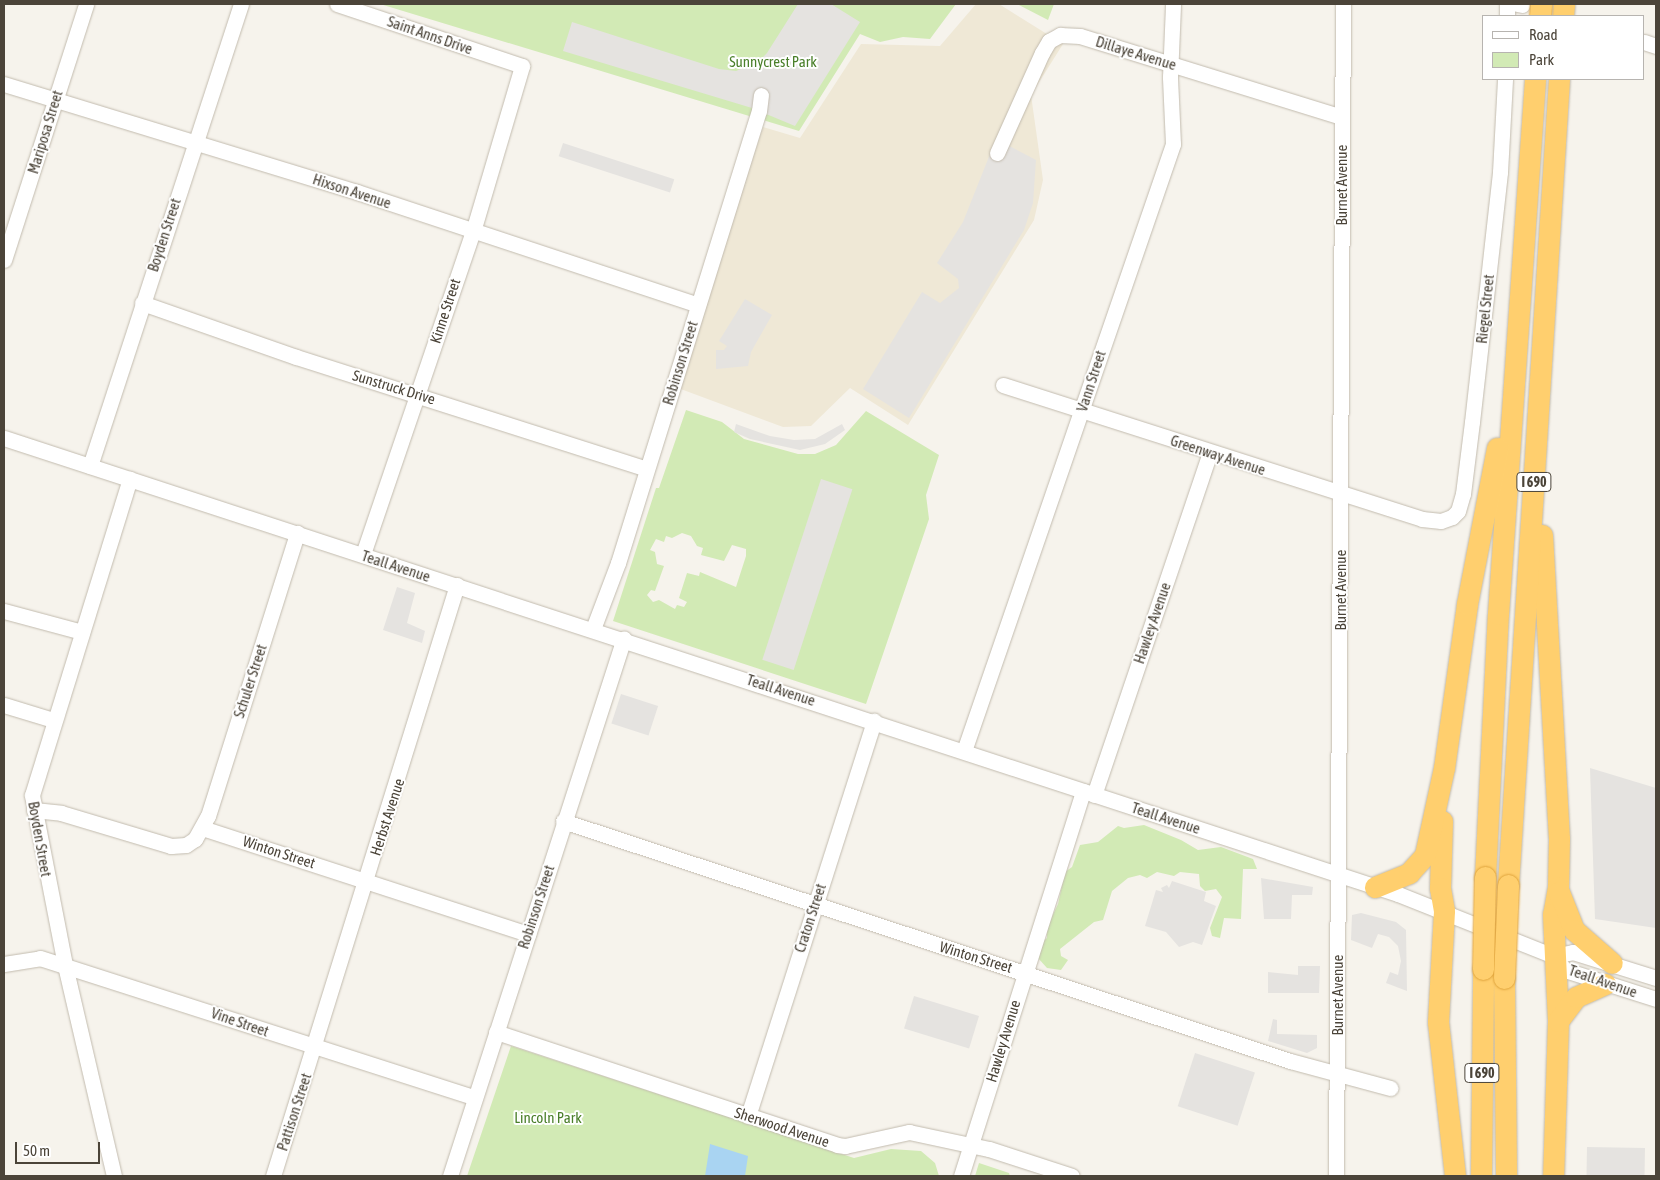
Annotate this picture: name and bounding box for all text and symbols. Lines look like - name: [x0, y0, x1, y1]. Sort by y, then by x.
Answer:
- street label: Saint Anns Drive: [385, 12, 475, 58]
- legend: [1482, 15, 1645, 80]
- text: Road: [1529, 26, 1558, 43]
- street label: Dillaye Avenue: [1094, 32, 1178, 74]
- text: Park: [1529, 51, 1554, 68]
- park label: Sunnycrest Park: [729, 53, 817, 71]
- street label: Mariposa Street: [24, 88, 66, 176]
- street label: Burnet Avenue: [1333, 145, 1351, 225]
- street label: Hixson Avenue: [311, 170, 393, 212]
- street label: Boyden Street: [144, 196, 184, 274]
- street label: Riegel Street: [1472, 273, 1498, 345]
- street label: Kinne Street: [426, 276, 464, 346]
- street label: Robinson Street: [659, 319, 701, 407]
- street label: Vann Street: [1073, 348, 1109, 414]
- street label: Sunstruck Drive: [351, 366, 437, 408]
- street label: Greenway Avenue: [1168, 431, 1268, 479]
- road number: I 690: [1515, 471, 1553, 494]
- street label: Teall Avenue: [359, 546, 433, 586]
- street label: Burnet Avenue: [1332, 550, 1350, 630]
- street label: Hawley Avenue: [1130, 580, 1174, 666]
- street label: Schuler Street: [230, 642, 270, 720]
- street label: Teall Avenue: [744, 670, 818, 710]
- street label: Herbst Avenue: [366, 776, 408, 858]
- street label: Teall Avenue: [1129, 798, 1203, 838]
- street label: Boyden Street: [25, 800, 55, 878]
- street label: Winton Street: [241, 832, 317, 872]
- street label: Robinson Street: [514, 863, 558, 951]
- street label: Craton Street: [790, 881, 830, 955]
- street label: Winton Street: [937, 937, 1015, 977]
- street label: Burnet Avenue: [1329, 955, 1347, 1035]
- street label: Teall Avenue: [1567, 961, 1639, 1001]
- street label: Hawley Avenue: [982, 998, 1024, 1084]
- street label: Vine Street: [209, 1004, 271, 1040]
- road number: I 690: [1463, 1062, 1501, 1084]
- street label: Pattison Street: [273, 1071, 315, 1153]
- street label: Sherwood Avenue: [732, 1103, 832, 1151]
- park label: Lincoln Park: [514, 1109, 582, 1127]
- scale bar: [18, 1132, 102, 1164]
- text: 50 m: [23, 1142, 50, 1159]

